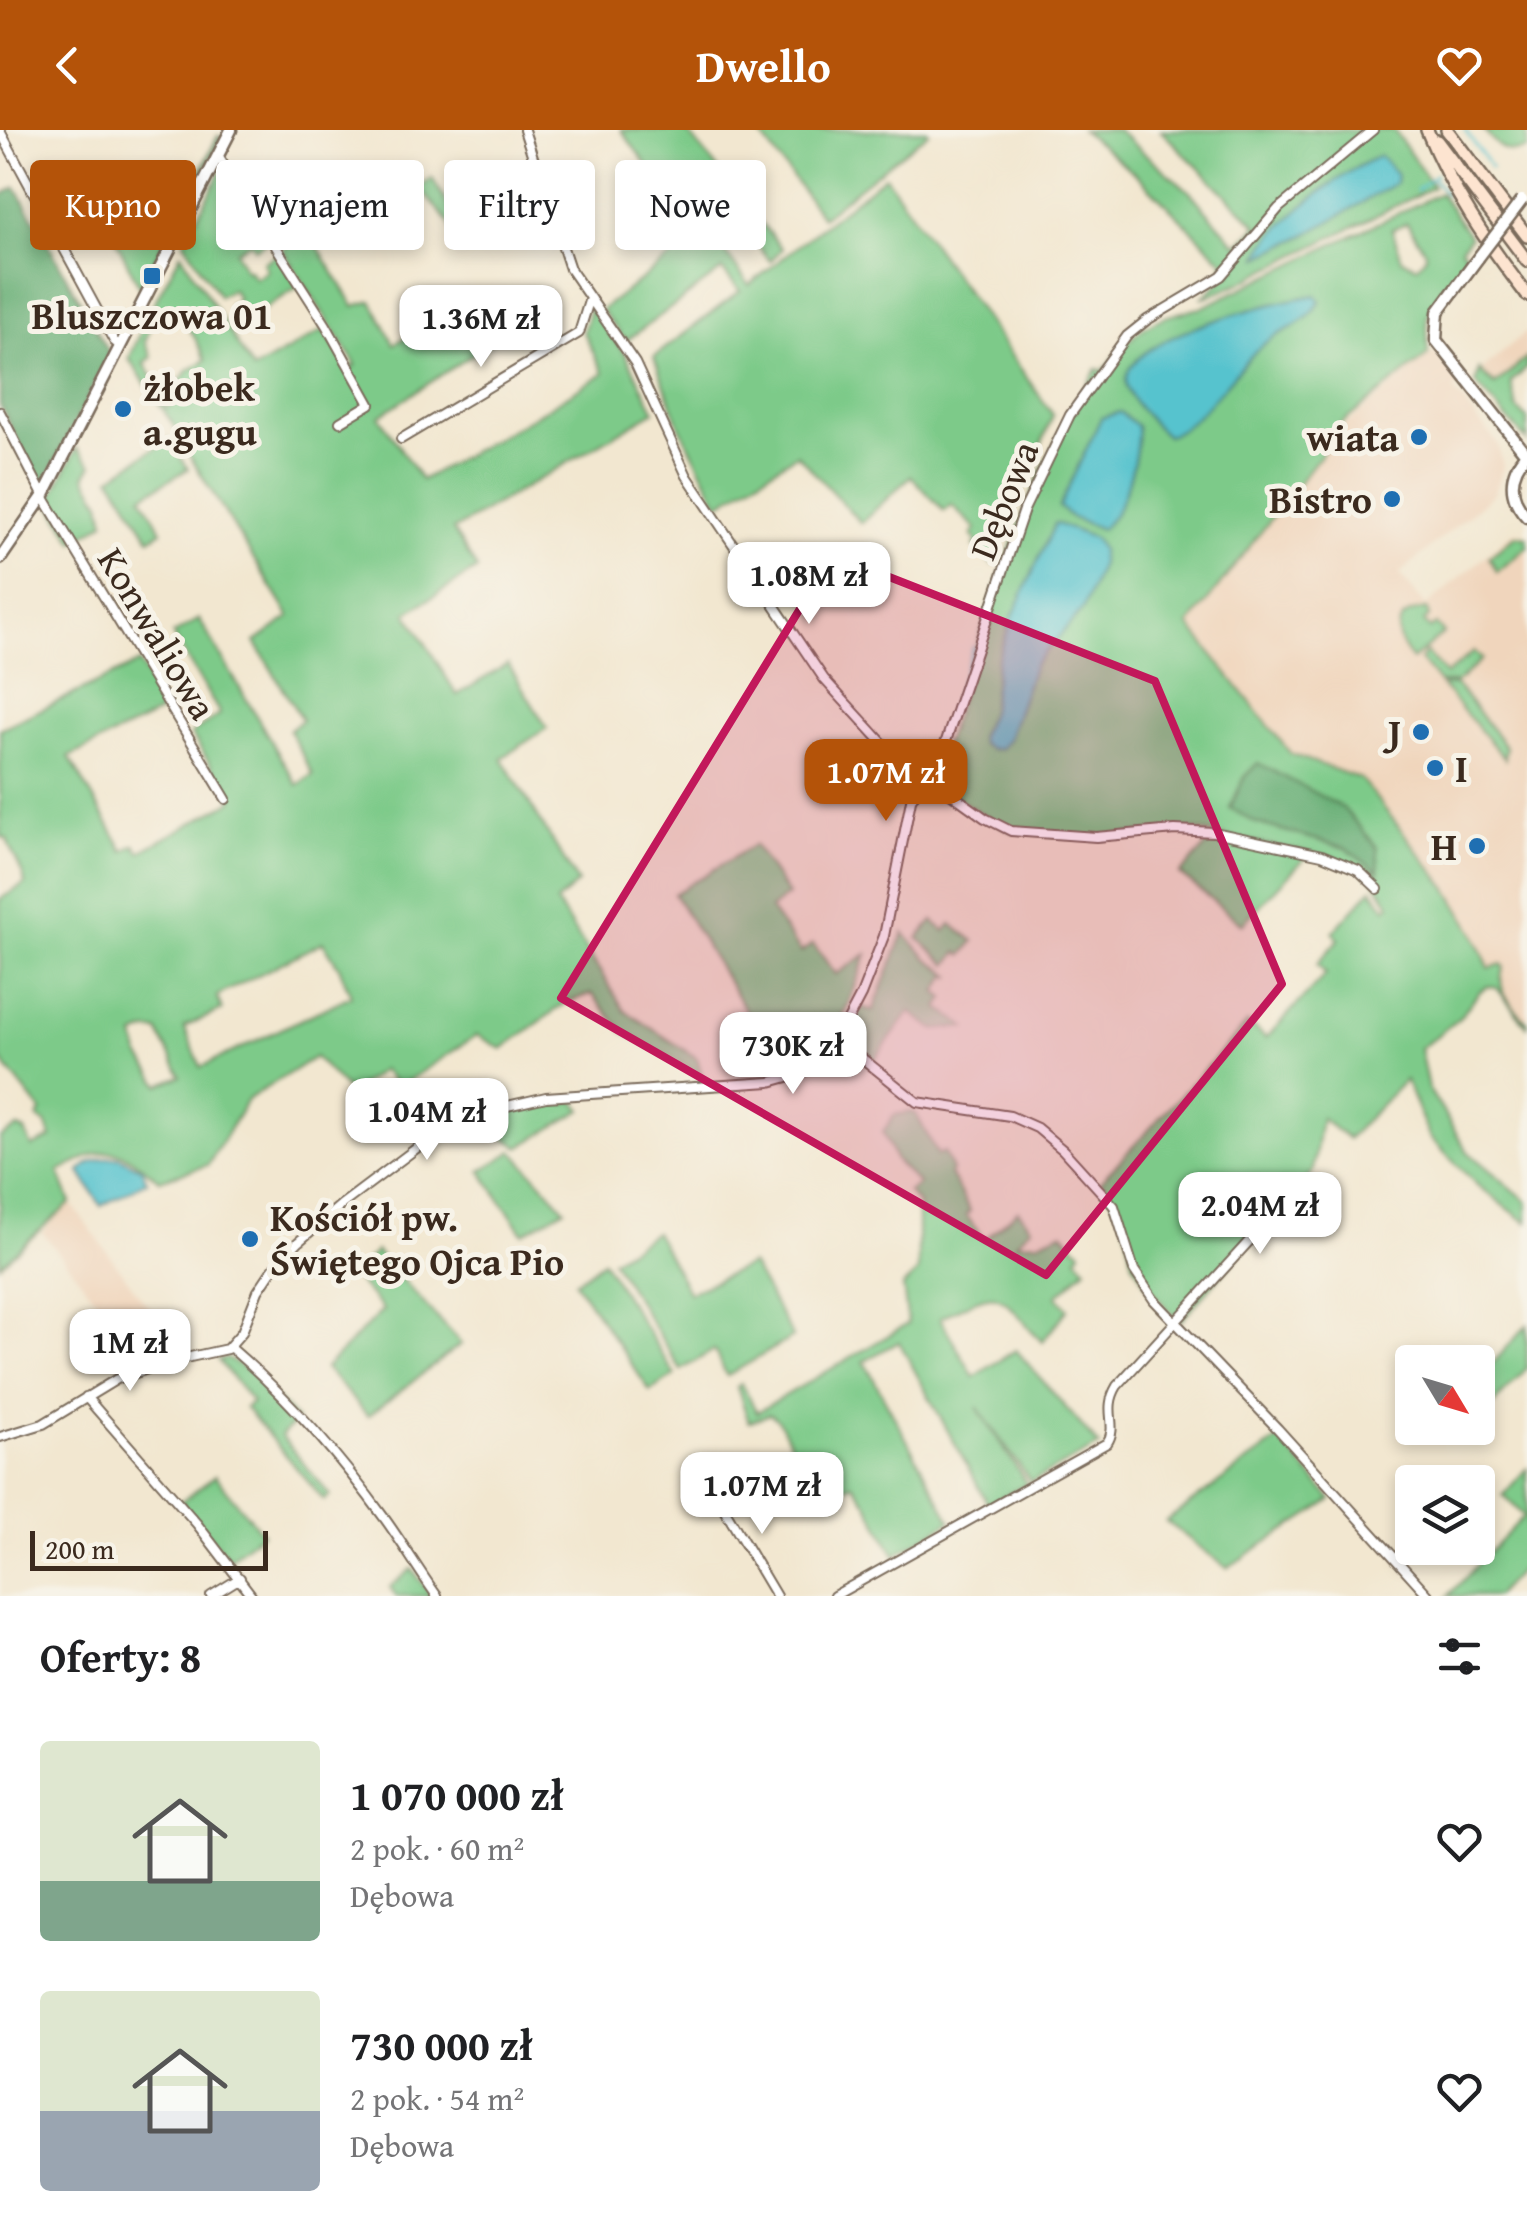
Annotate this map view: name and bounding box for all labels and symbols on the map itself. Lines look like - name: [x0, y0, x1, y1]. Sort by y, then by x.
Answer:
- marker: Bluszczowa 01: [141, 265, 163, 287]
- pin: 1.36M zł: [378, 285, 584, 370]
- place label: Bluszczowa 01: [32, 287, 272, 343]
- place label: żłobek a.gugu: [143, 359, 257, 459]
- marker: żłobek a.gugu: [112, 398, 134, 420]
- place label: wiata: [1306, 409, 1400, 465]
- marker: wiata: [1408, 426, 1430, 448]
- street label: Dębowa: [954, 432, 1052, 568]
- place label: Bistro: [1269, 471, 1372, 527]
- marker: Bistro: [1381, 488, 1403, 510]
- street label: Konwaliowa: [85, 536, 231, 730]
- pin: 1.08M zł: [706, 542, 912, 627]
- place label: J: [1382, 704, 1401, 760]
- marker: J: [1410, 721, 1432, 743]
- pin: 1.07M zł: [783, 739, 989, 824]
- place label: I: [1455, 740, 1468, 796]
- marker: I: [1424, 757, 1446, 779]
- place label: H: [1431, 818, 1457, 874]
- marker: H: [1466, 835, 1488, 857]
- pin: 730K zł: [701, 1012, 885, 1097]
- pin: 1.04M zł: [324, 1078, 530, 1163]
- pin: 2.04M zł: [1157, 1172, 1363, 1257]
- place label: Kościół pw. Świętego Ojca Pio: [270, 1189, 564, 1289]
- marker: Kościół pw. Świętego Ojca Pio: [239, 1228, 261, 1250]
- pin: 1M zł: [60, 1309, 200, 1394]
- north arrow: [1395, 1345, 1495, 1445]
- pin: 1.07M zł: [659, 1452, 865, 1537]
- scale bar: [30, 1526, 268, 1570]

